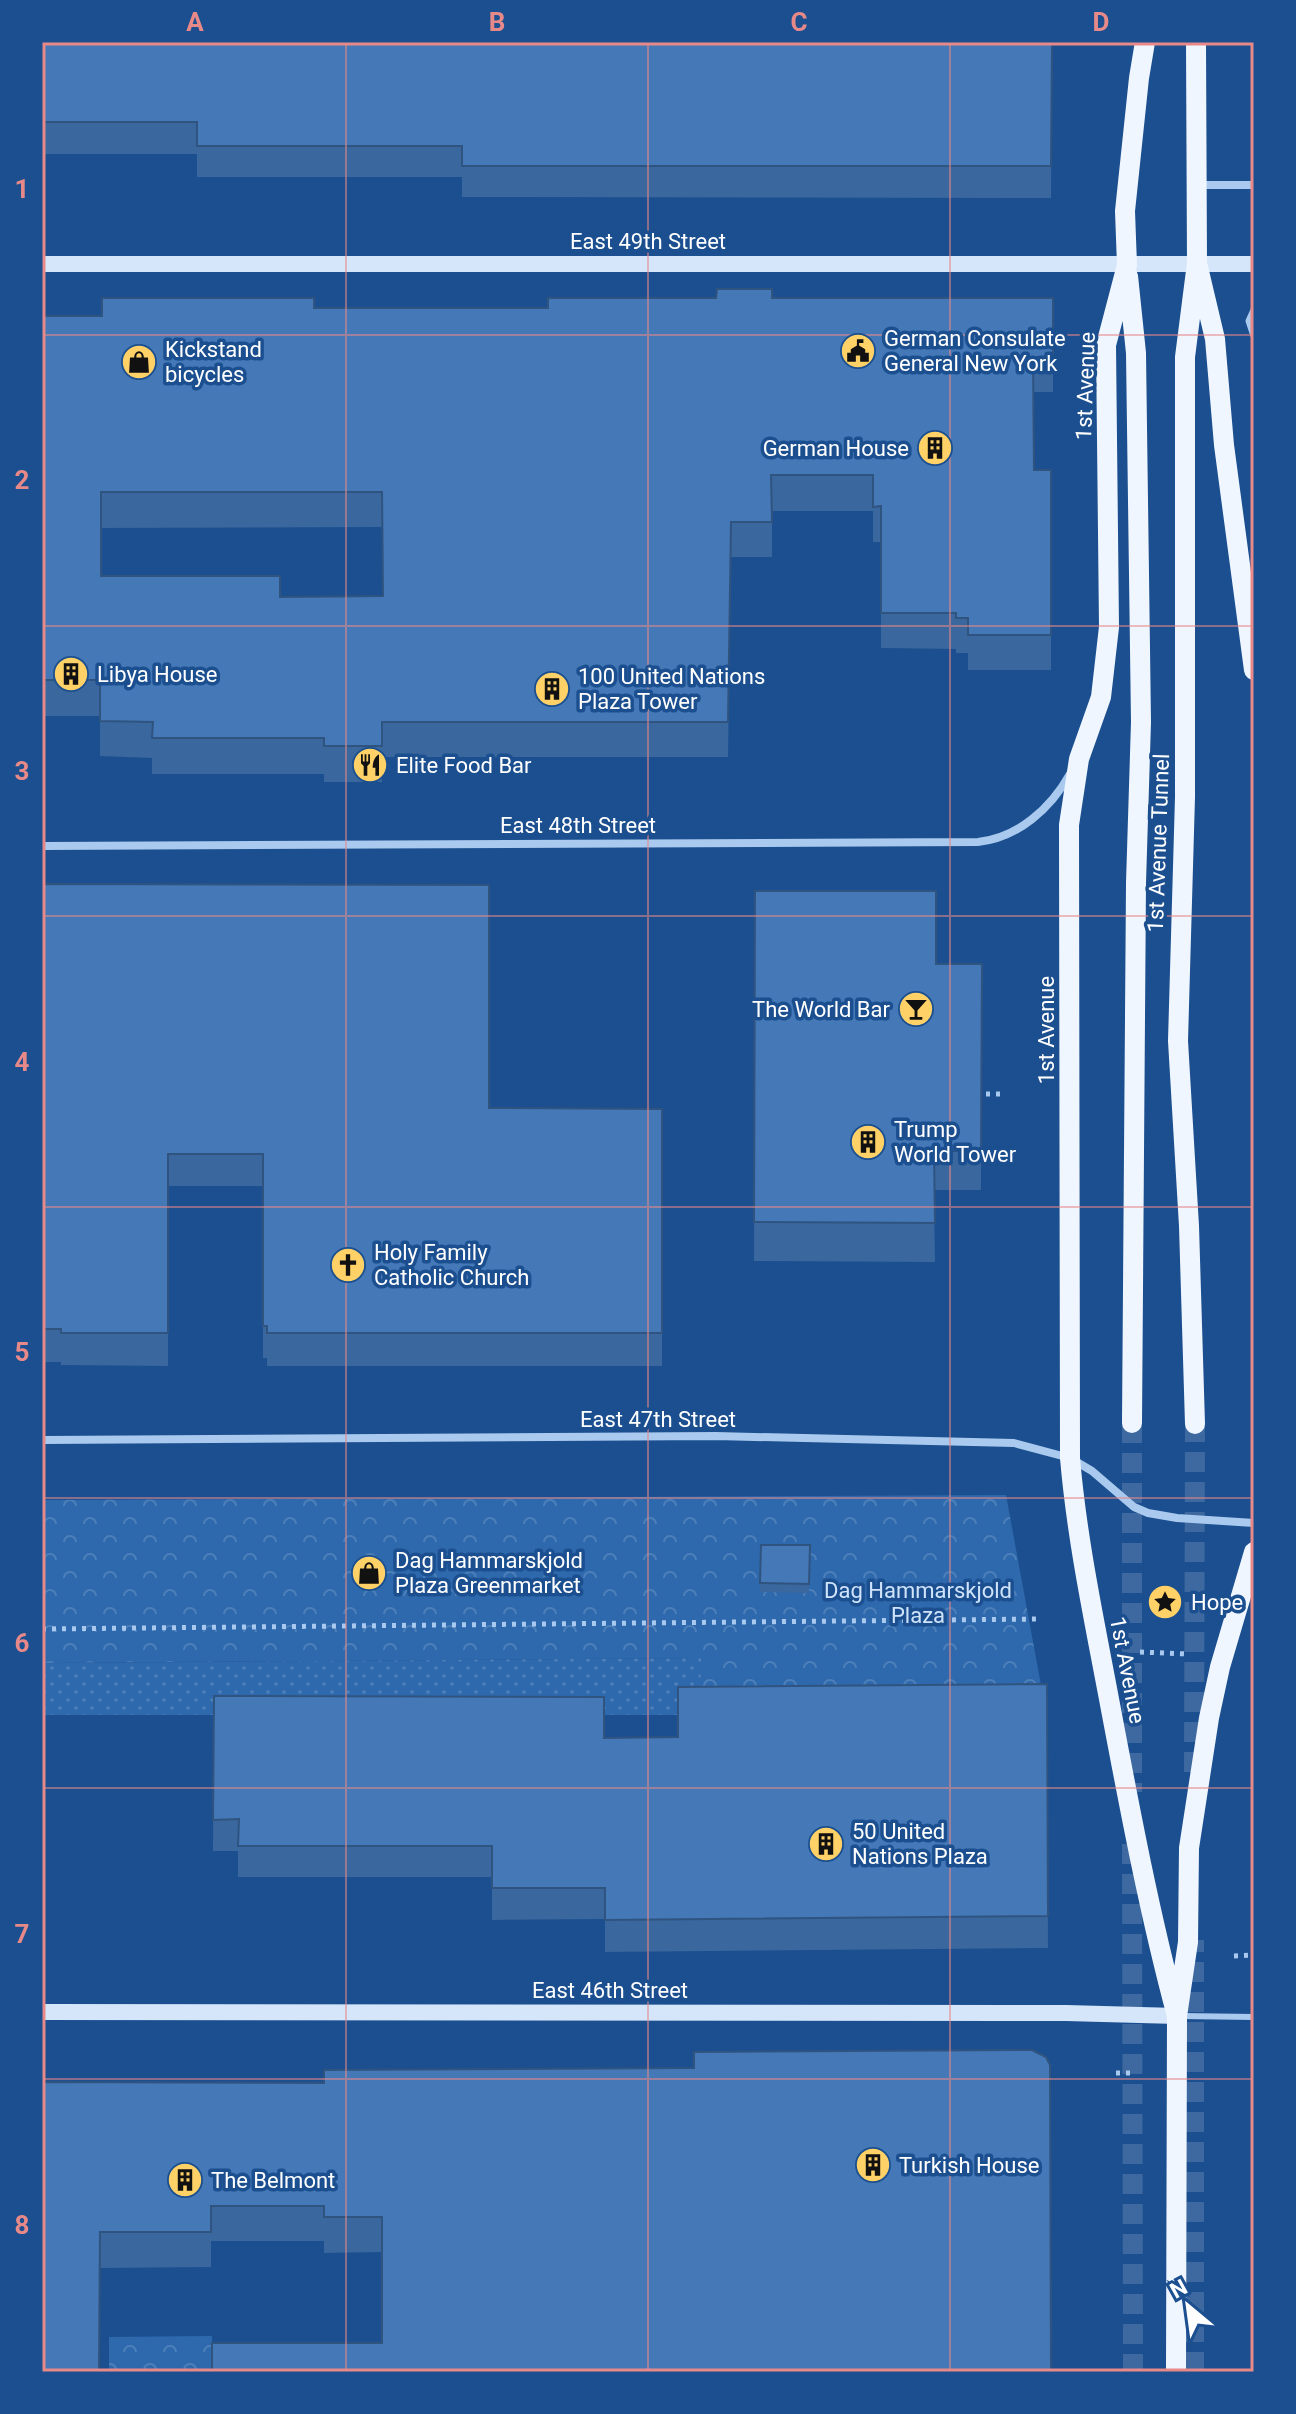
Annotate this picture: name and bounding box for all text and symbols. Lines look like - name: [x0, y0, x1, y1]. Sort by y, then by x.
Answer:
- text: A: [186, 7, 204, 37]
- text: B: [489, 7, 505, 37]
- text: C: [790, 7, 808, 37]
- text: D: [1093, 7, 1109, 37]
- text: 1: [15, 174, 29, 204]
- street label: East 49th Street: [570, 229, 726, 254]
- place label: German Consulate General New York: [884, 326, 1066, 376]
- street label: 1st Avenue: [1071, 331, 1100, 441]
- public building icon: German Consulate General New York: [839, 332, 877, 370]
- place label: Kickstand bicycles: [165, 337, 262, 387]
- shop icon: Kickstand bicycles: [120, 343, 158, 381]
- building icon: German House: [916, 429, 954, 467]
- place label: German House: [763, 436, 909, 461]
- text: 2: [15, 465, 29, 495]
- building icon: Libya House: [52, 655, 90, 693]
- place label: Libya House: [97, 662, 218, 687]
- place label: 100 United Nations Plaza Tower: [578, 664, 765, 714]
- building icon: 100 United Nations Plaza Tower: [533, 670, 571, 708]
- restaurant icon: Elite Food Bar: [351, 746, 389, 784]
- place label: Elite Food Bar: [396, 753, 532, 778]
- street label: 1st Avenue Tunnel: [1143, 753, 1174, 933]
- text: 3: [15, 756, 29, 786]
- street label: East 48th Street: [500, 813, 656, 838]
- street label: 1st Avenue: [1034, 976, 1059, 1084]
- bar icon: The World Bar: [897, 990, 935, 1028]
- place label: The World Bar: [752, 997, 891, 1022]
- text: 4: [15, 1047, 30, 1077]
- place label: Trump World Tower: [894, 1117, 1017, 1167]
- building icon: Trump World Tower: [849, 1123, 887, 1161]
- place label: Holy Family Catholic Church: [374, 1240, 529, 1290]
- church icon: Holy Family Catholic Church: [329, 1246, 367, 1284]
- text: 5: [15, 1337, 29, 1367]
- street label: East 47th Street: [580, 1407, 736, 1432]
- place label: Dag Hammarskjold Plaza Greenmarket: [395, 1548, 583, 1598]
- shop icon: Dag Hammarskjold Plaza Greenmarket: [350, 1554, 388, 1592]
- park label: Dag Hammarskjold Plaza: [824, 1578, 1012, 1628]
- place icon: Hope: [1146, 1583, 1184, 1621]
- place label: Hope: [1191, 1590, 1243, 1615]
- street label: 1st Avenue: [1105, 1615, 1150, 1726]
- text: 6: [15, 1628, 30, 1658]
- place label: 50 United Nations Plaza: [852, 1819, 988, 1869]
- building icon: 50 United Nations Plaza: [807, 1825, 845, 1863]
- text: 7: [15, 1919, 29, 1949]
- street label: East 46th Street: [532, 1978, 688, 2003]
- building icon: Turkish House: [854, 2146, 892, 2184]
- place label: Turkish House: [899, 2153, 1040, 2178]
- building icon: The Belmont: [166, 2161, 204, 2199]
- place label: The Belmont: [211, 2168, 335, 2193]
- text: 8: [15, 2210, 29, 2240]
- north arrow: [1148, 2266, 1228, 2346]
- text: N: [1166, 2274, 1191, 2304]

